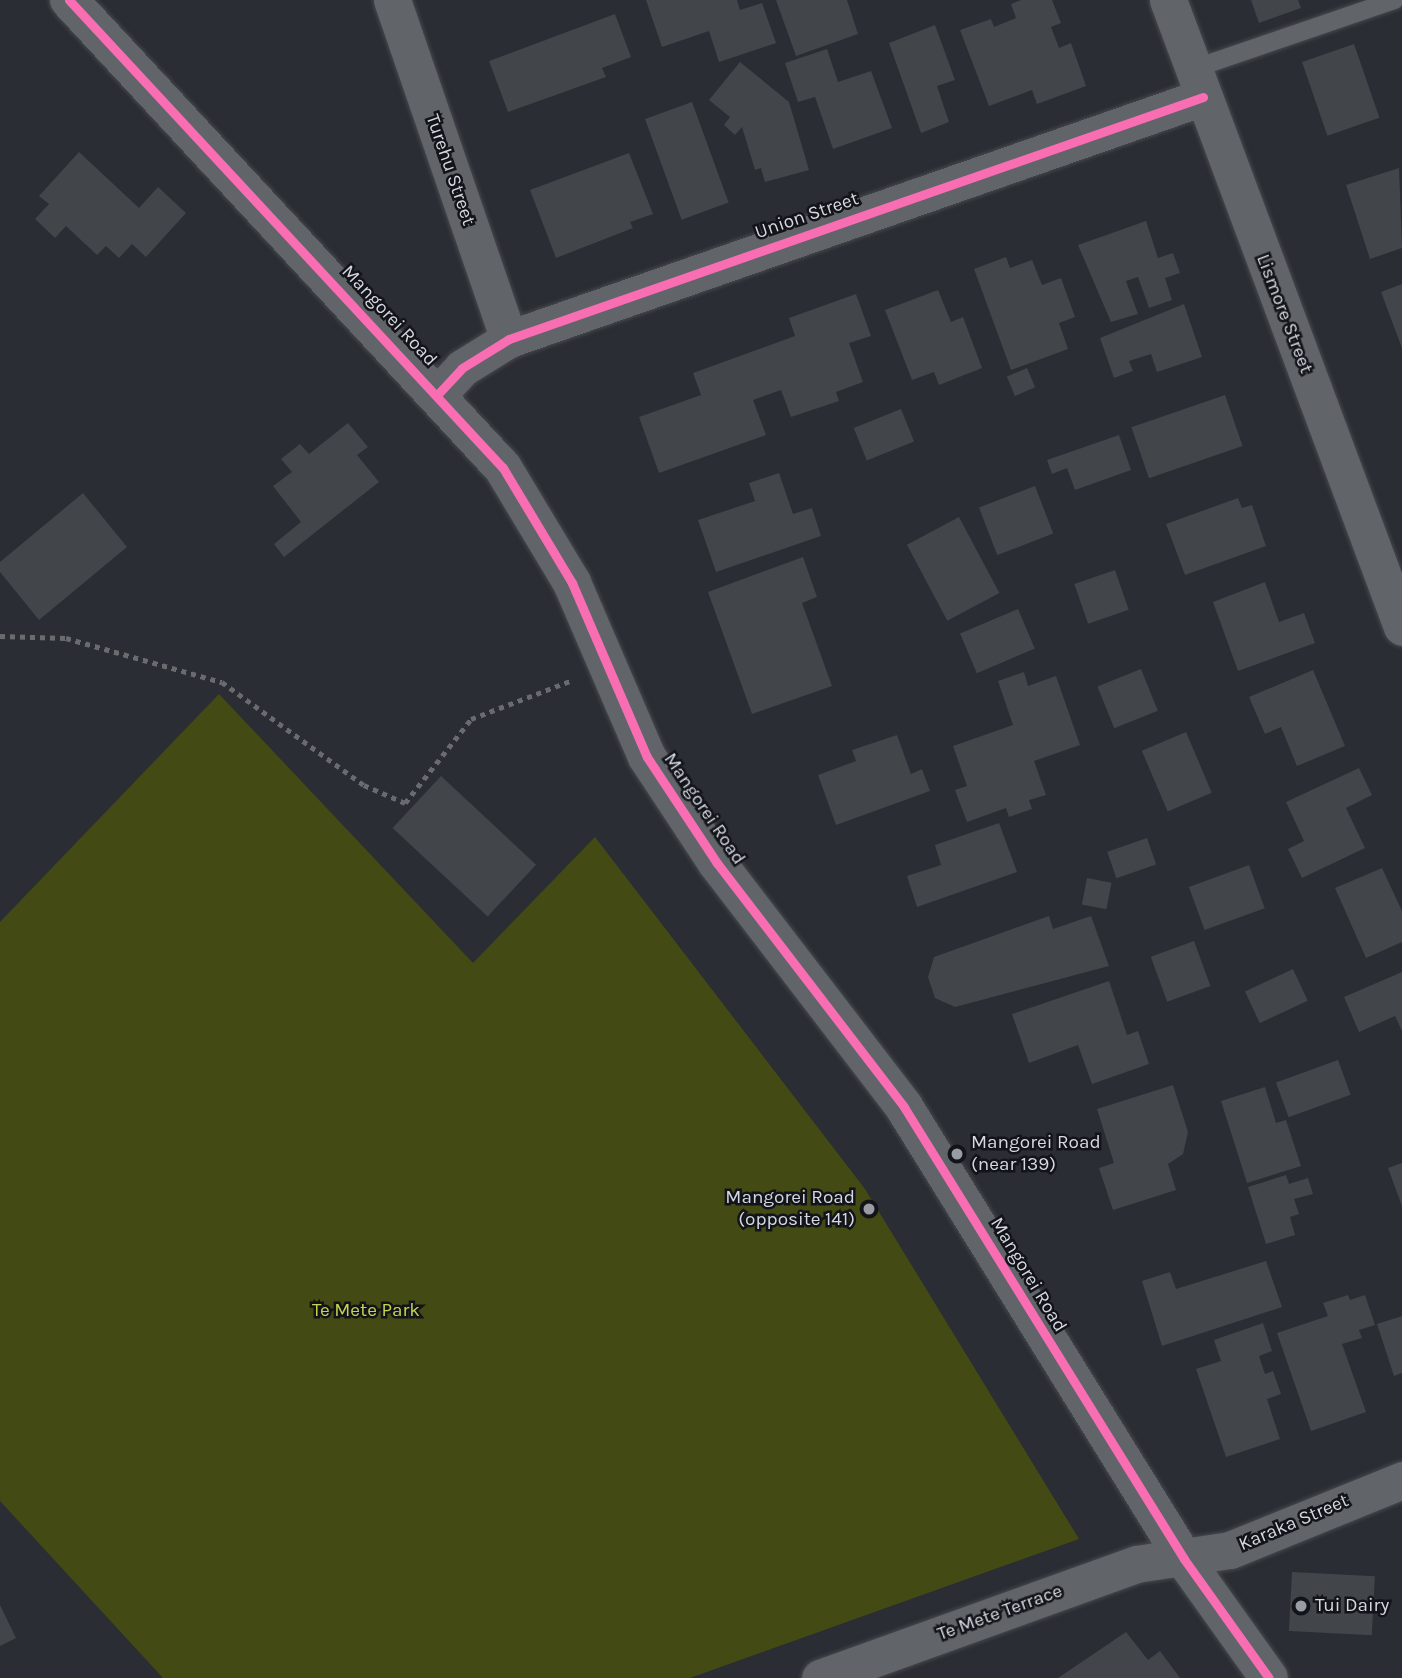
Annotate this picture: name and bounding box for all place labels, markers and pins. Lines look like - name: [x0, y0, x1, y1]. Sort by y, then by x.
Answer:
- place label: Mangorei Road (near 139): [971, 1132, 1101, 1176]
- marker: Mangorei Road (near 139): [949, 1146, 965, 1162]
- place label: Mangorei Road (opposite 141): [725, 1187, 855, 1231]
- marker: Mangorei Road (opposite 141): [861, 1201, 877, 1217]
- place label: Tui Dairy: [1315, 1595, 1389, 1617]
- marker: Tui Dairy: [1293, 1598, 1309, 1614]

